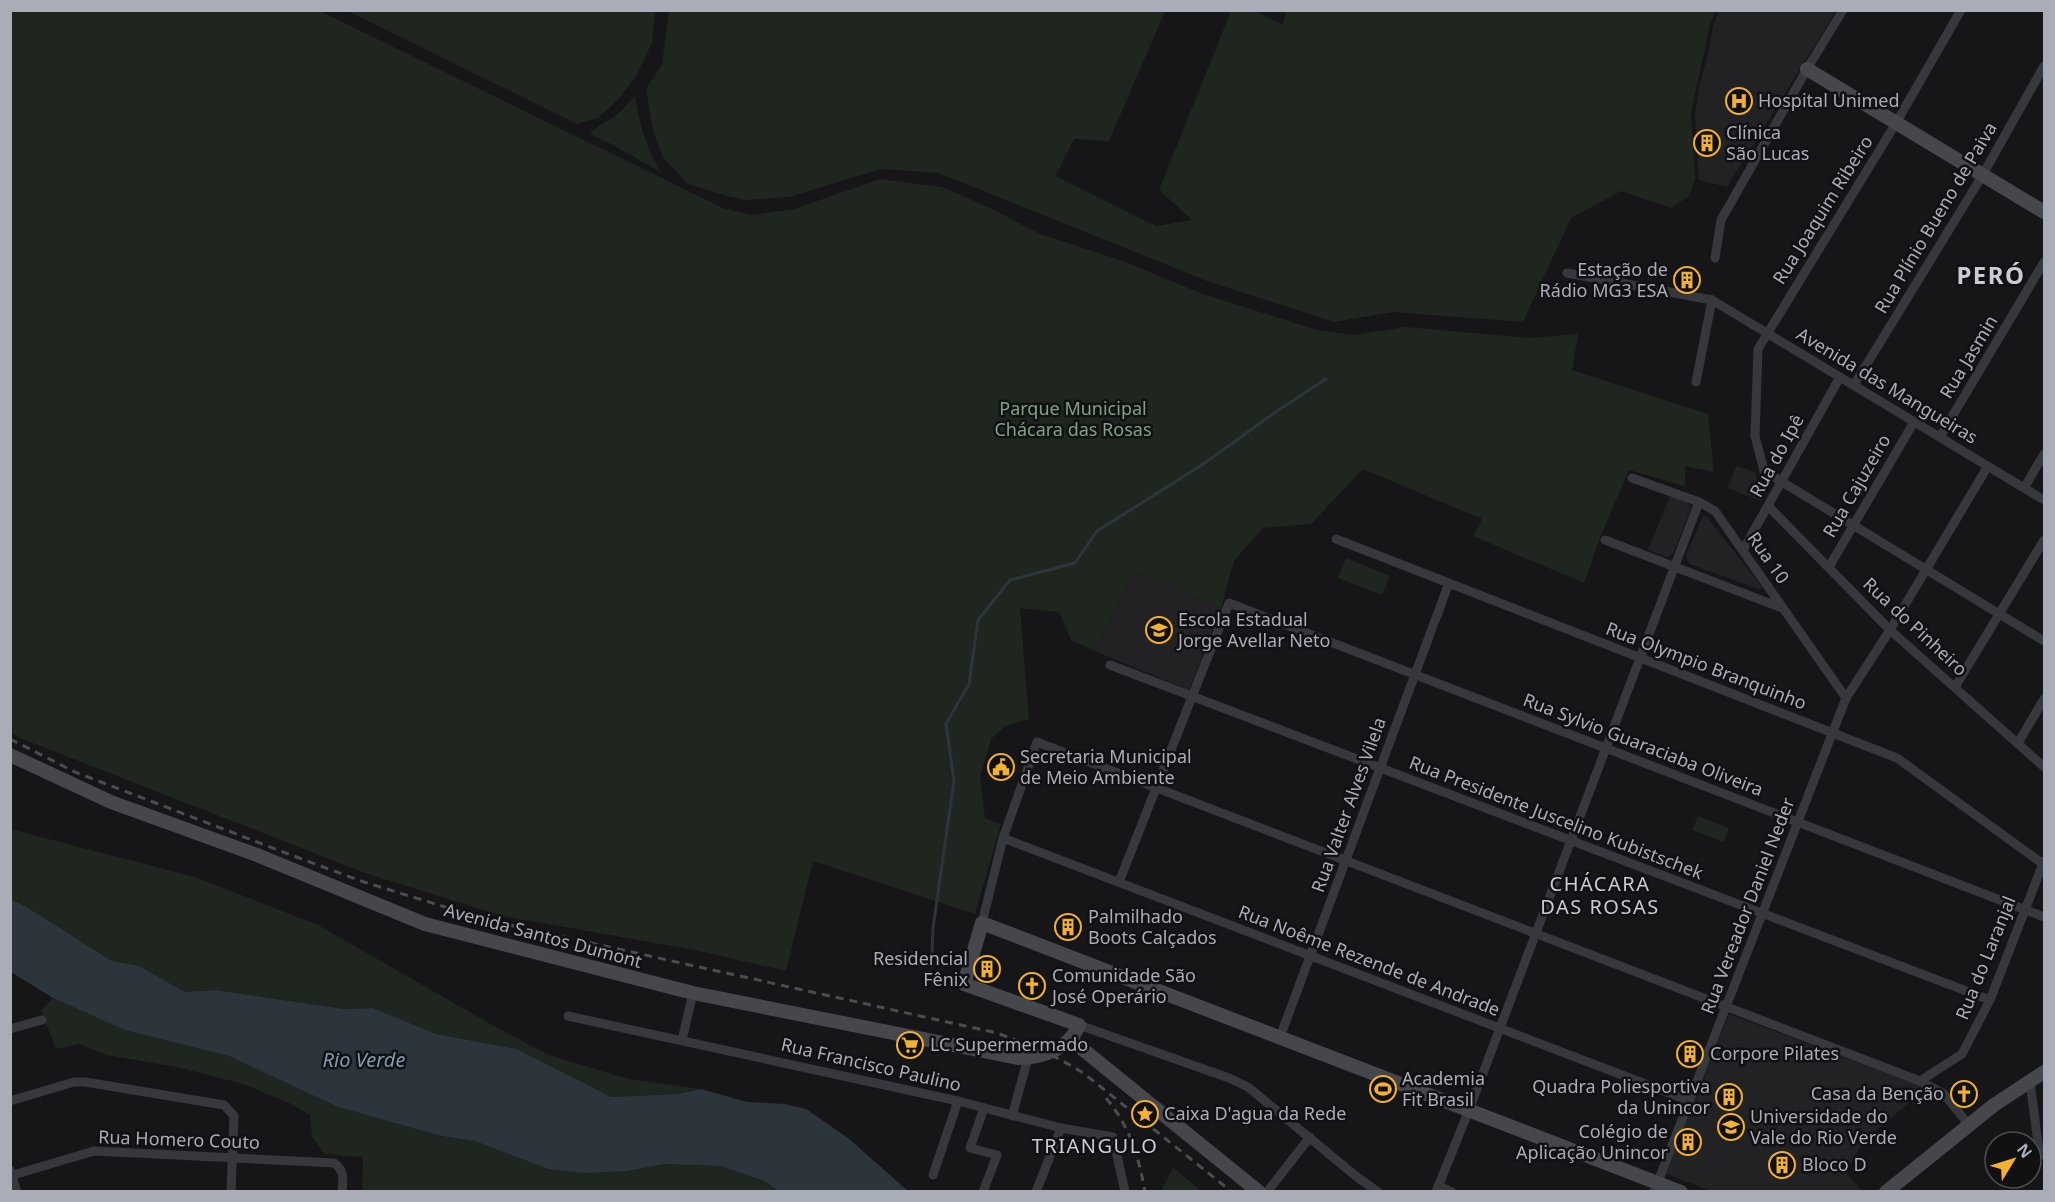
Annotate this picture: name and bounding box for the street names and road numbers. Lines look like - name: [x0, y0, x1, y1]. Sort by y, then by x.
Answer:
- street label: Rua Plínio Bueno de Paiva: [1868, 117, 2002, 318]
- street label: Rua Joaquim Ribeiro: [1767, 131, 1878, 288]
- street label: Rua Jasmin: [1934, 310, 2002, 403]
- street label: Avenida das Mangueiras: [1793, 321, 1983, 449]
- street label: Rua do Ipê: [1744, 410, 1809, 501]
- street label: Rua Cajuzeiro: [1817, 429, 1895, 542]
- street label: Rua 10: [1742, 527, 1795, 588]
- street label: Rua do Pinheiro: [1858, 572, 1973, 681]
- street label: Rua Olympio Branquinho: [1603, 616, 1810, 714]
- street label: Rua Sylvio Guaraciaba Oliveira: [1520, 687, 1767, 801]
- street label: Rua Valter Alves Vilela: [1305, 714, 1391, 896]
- street label: Rua Presidente Juscelino Kubistschek: [1406, 750, 1707, 884]
- street label: Rua Vereador Daniel Neder: [1695, 793, 1800, 1017]
- street label: Rua do Laranjal: [1949, 892, 2021, 1023]
- street label: Avenida Santos Dumont: [442, 897, 645, 973]
- street label: Rua Noême Rezende de Andrade: [1235, 899, 1504, 1021]
- street label: Rua Francisco Paulino: [779, 1032, 964, 1096]
- street label: Rua Homero Couto: [98, 1124, 260, 1154]

